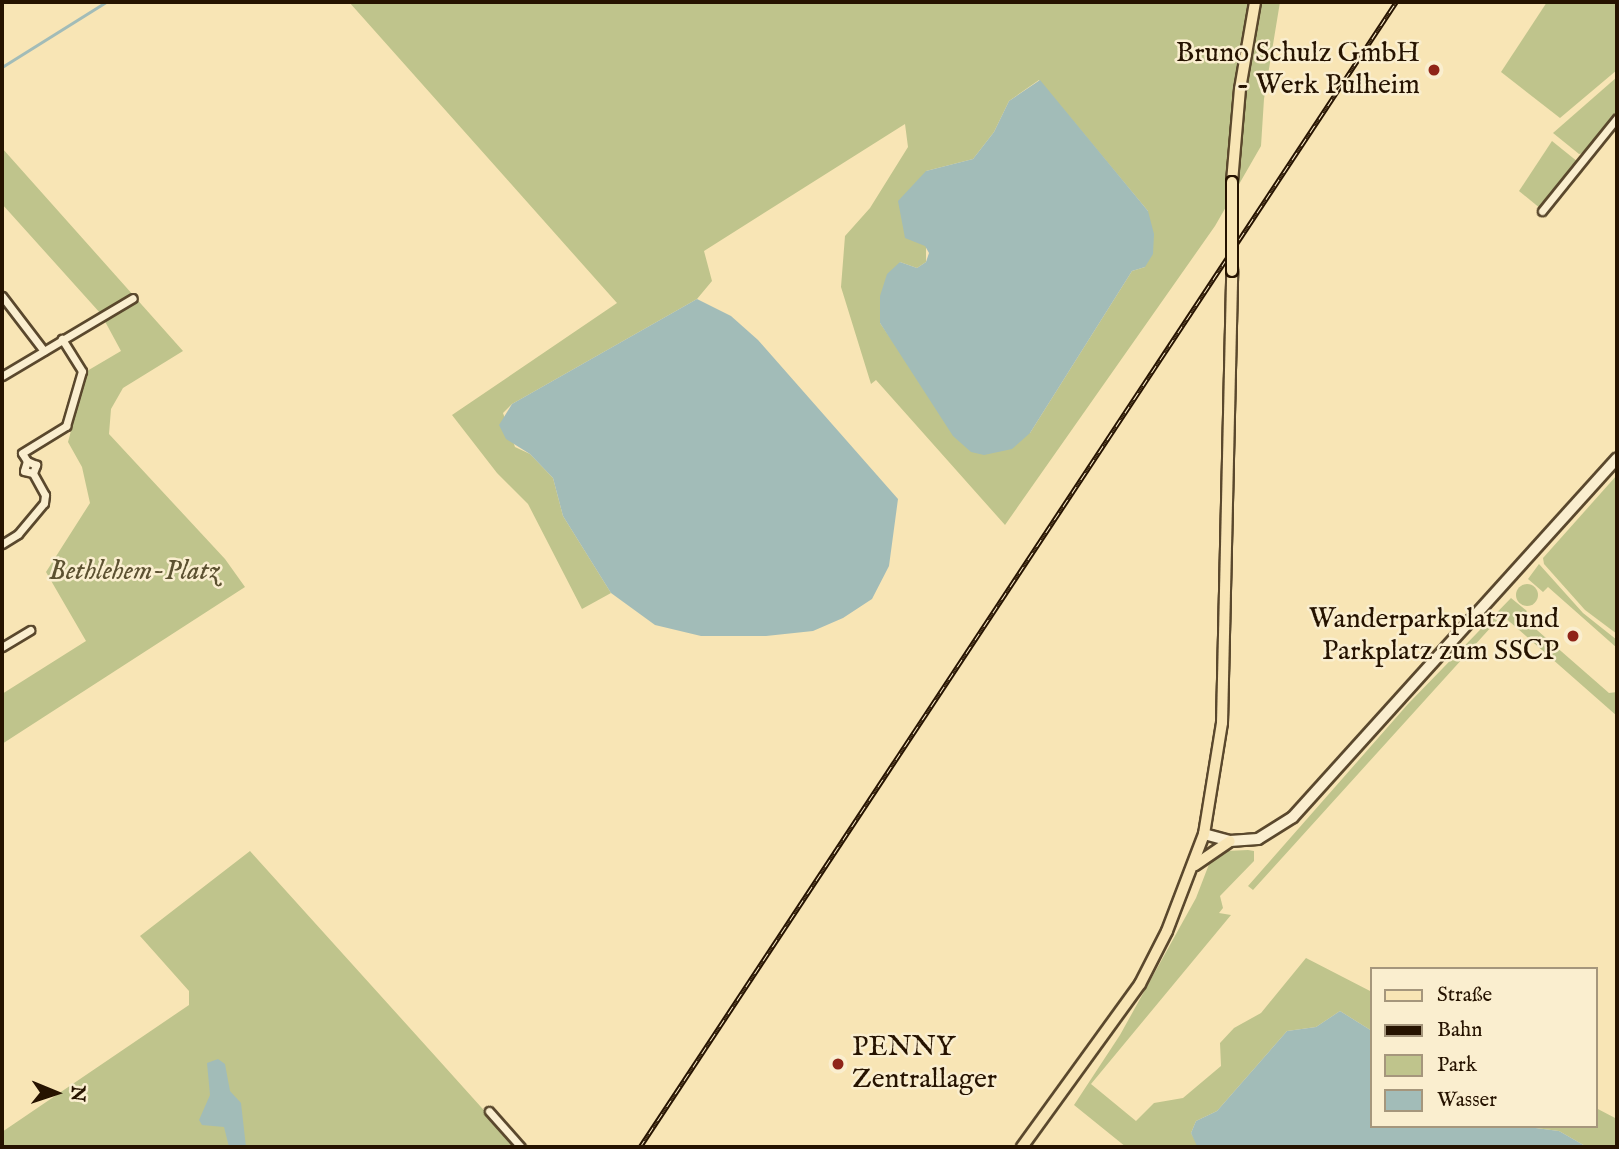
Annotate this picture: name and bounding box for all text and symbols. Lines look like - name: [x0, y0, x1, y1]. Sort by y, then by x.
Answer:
- place label: Bruno Schulz GmbH - Werk Pulheim: [1176, 37, 1420, 103]
- marker: Bruno Schulz GmbH - Werk Pulheim: [1426, 62, 1442, 78]
- park label: Bethlehem-Platz: [49, 555, 219, 589]
- place label: Wanderparkplatz und Parkplatz zum SSCP: [1309, 603, 1559, 669]
- marker: Wanderparkplatz und Parkplatz zum SSCP: [1565, 628, 1581, 644]
- legend: [1370, 967, 1598, 1128]
- text: Straße: [1437, 982, 1492, 1009]
- text: Bahn: [1437, 1017, 1482, 1044]
- place label: PENNY Zentrallager: [852, 1031, 997, 1097]
- text: Park: [1437, 1052, 1477, 1079]
- marker: PENNY Zentrallager: [830, 1056, 846, 1072]
- north arrow: [21, 1058, 91, 1128]
- text: N: [65, 1085, 89, 1102]
- text: Wasser: [1437, 1087, 1497, 1114]

